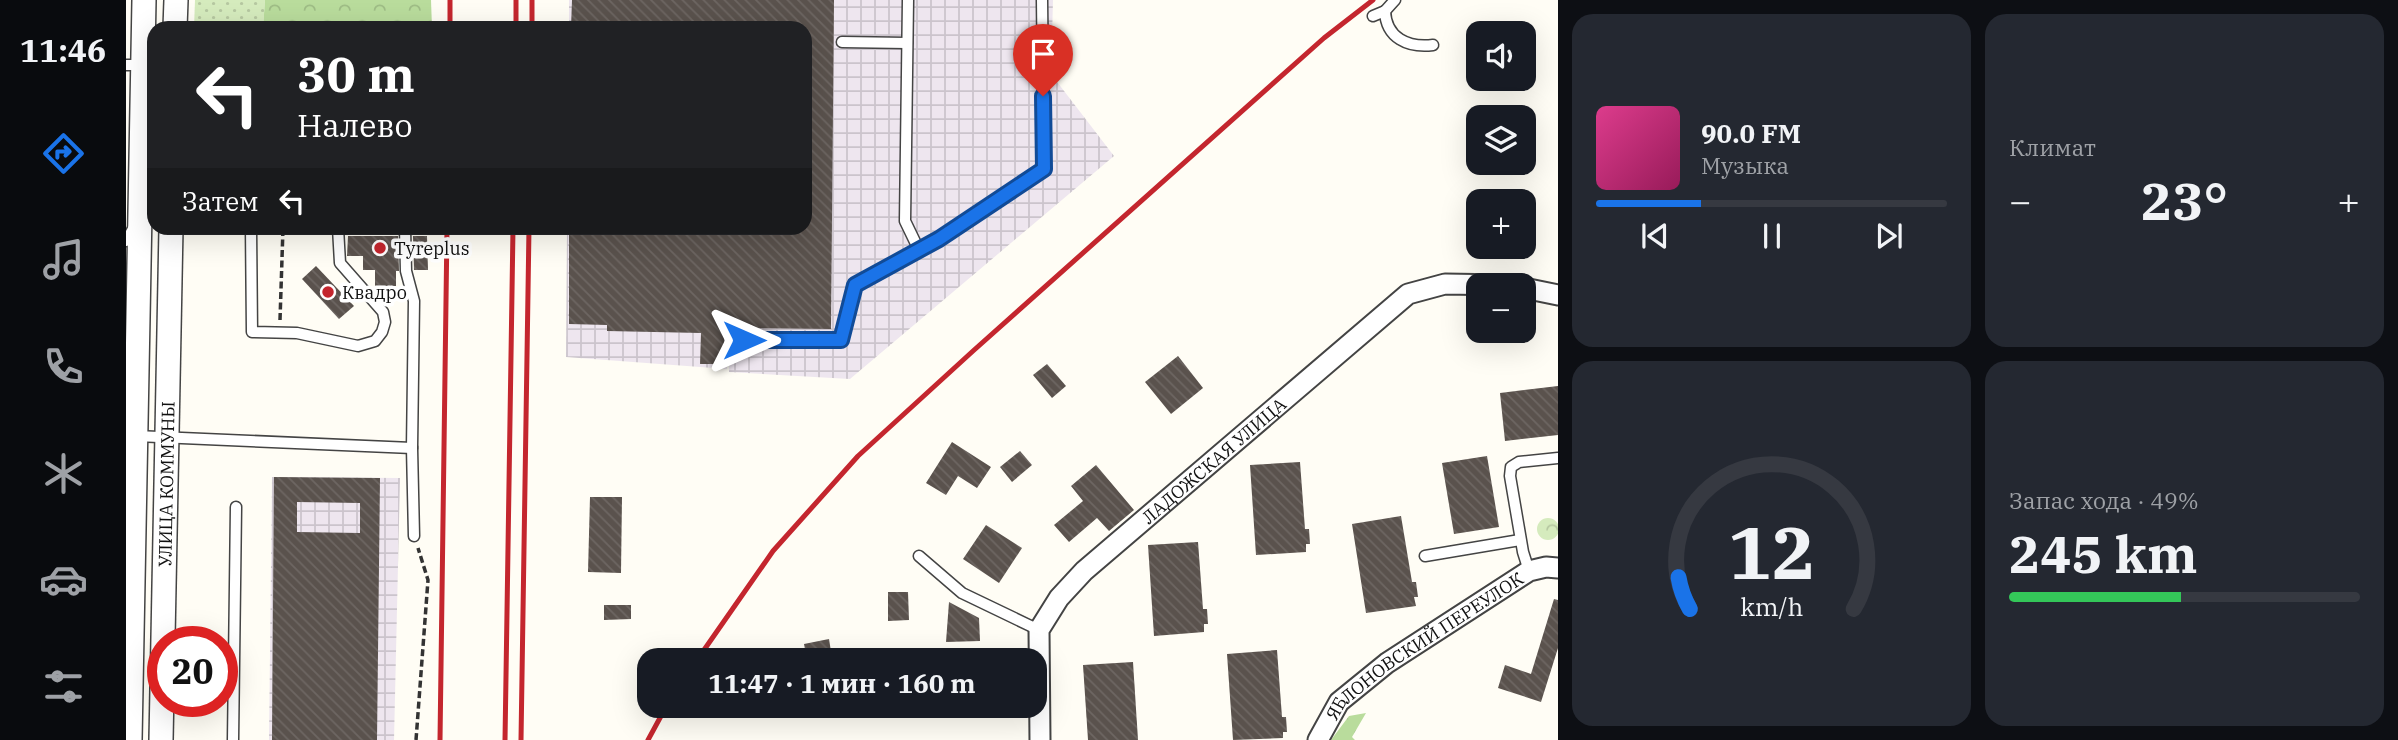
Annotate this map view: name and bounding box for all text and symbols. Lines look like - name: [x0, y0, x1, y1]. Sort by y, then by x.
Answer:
- map controls: [1466, 21, 1536, 343]
- button: sound: [1466, 21, 1536, 91]
- pin: [1013, 24, 1073, 96]
- text: 11:46: [20, 29, 106, 71]
- icon: arrive: [1024, 35, 1062, 73]
- text: 30 m: [297, 42, 415, 105]
- icon: left: [182, 49, 273, 140]
- text: Налево: [297, 104, 413, 146]
- button: layers: [1466, 105, 1536, 175]
- text: 90.0 FM: [1701, 116, 1801, 150]
- icon: directions: [39, 129, 88, 178]
- text: Климат: [2009, 132, 2096, 162]
- text: Музыка: [1701, 150, 1789, 180]
- text: 23°: [2141, 167, 2228, 234]
- text: −: [2009, 176, 2032, 225]
- text: +: [2337, 176, 2360, 225]
- icon: left: [273, 182, 311, 220]
- text: Затем: [182, 184, 259, 218]
- button: +: [1466, 189, 1536, 259]
- icon: previous: [1636, 217, 1674, 255]
- icon: pause: [1753, 217, 1791, 255]
- icon: next: [1870, 217, 1908, 255]
- icon: music: [39, 235, 88, 284]
- place label: Tyreplus: [394, 237, 469, 260]
- marker: Tyreplus: [372, 240, 388, 256]
- button: −: [1466, 273, 1536, 343]
- place label: Квадро: [342, 281, 407, 304]
- marker: Квадро: [320, 284, 336, 300]
- position arrow: [707, 303, 781, 377]
- icon: phone: [39, 342, 88, 391]
- street label: ЛАДОЖСКАЯ УЛИЦА: [1137, 392, 1291, 528]
- street label: УЛИЦА КОММУНЫ: [153, 401, 179, 567]
- icon: climate: [39, 449, 88, 498]
- text: Запас хода · 49%: [2009, 485, 2199, 515]
- text: 12: [1728, 505, 1815, 600]
- text: 245 km: [2009, 520, 2198, 587]
- icon: car: [39, 555, 88, 604]
- street label: ЯБЛОНОВСКИЙ ПЕРЕУЛОК: [1320, 566, 1528, 724]
- text: km/h: [1740, 590, 1803, 623]
- speed limit sign: 20: [147, 626, 238, 717]
- icon: filters: [39, 662, 88, 711]
- text: 11:47 · 1 мин · 160 m: [708, 666, 976, 700]

